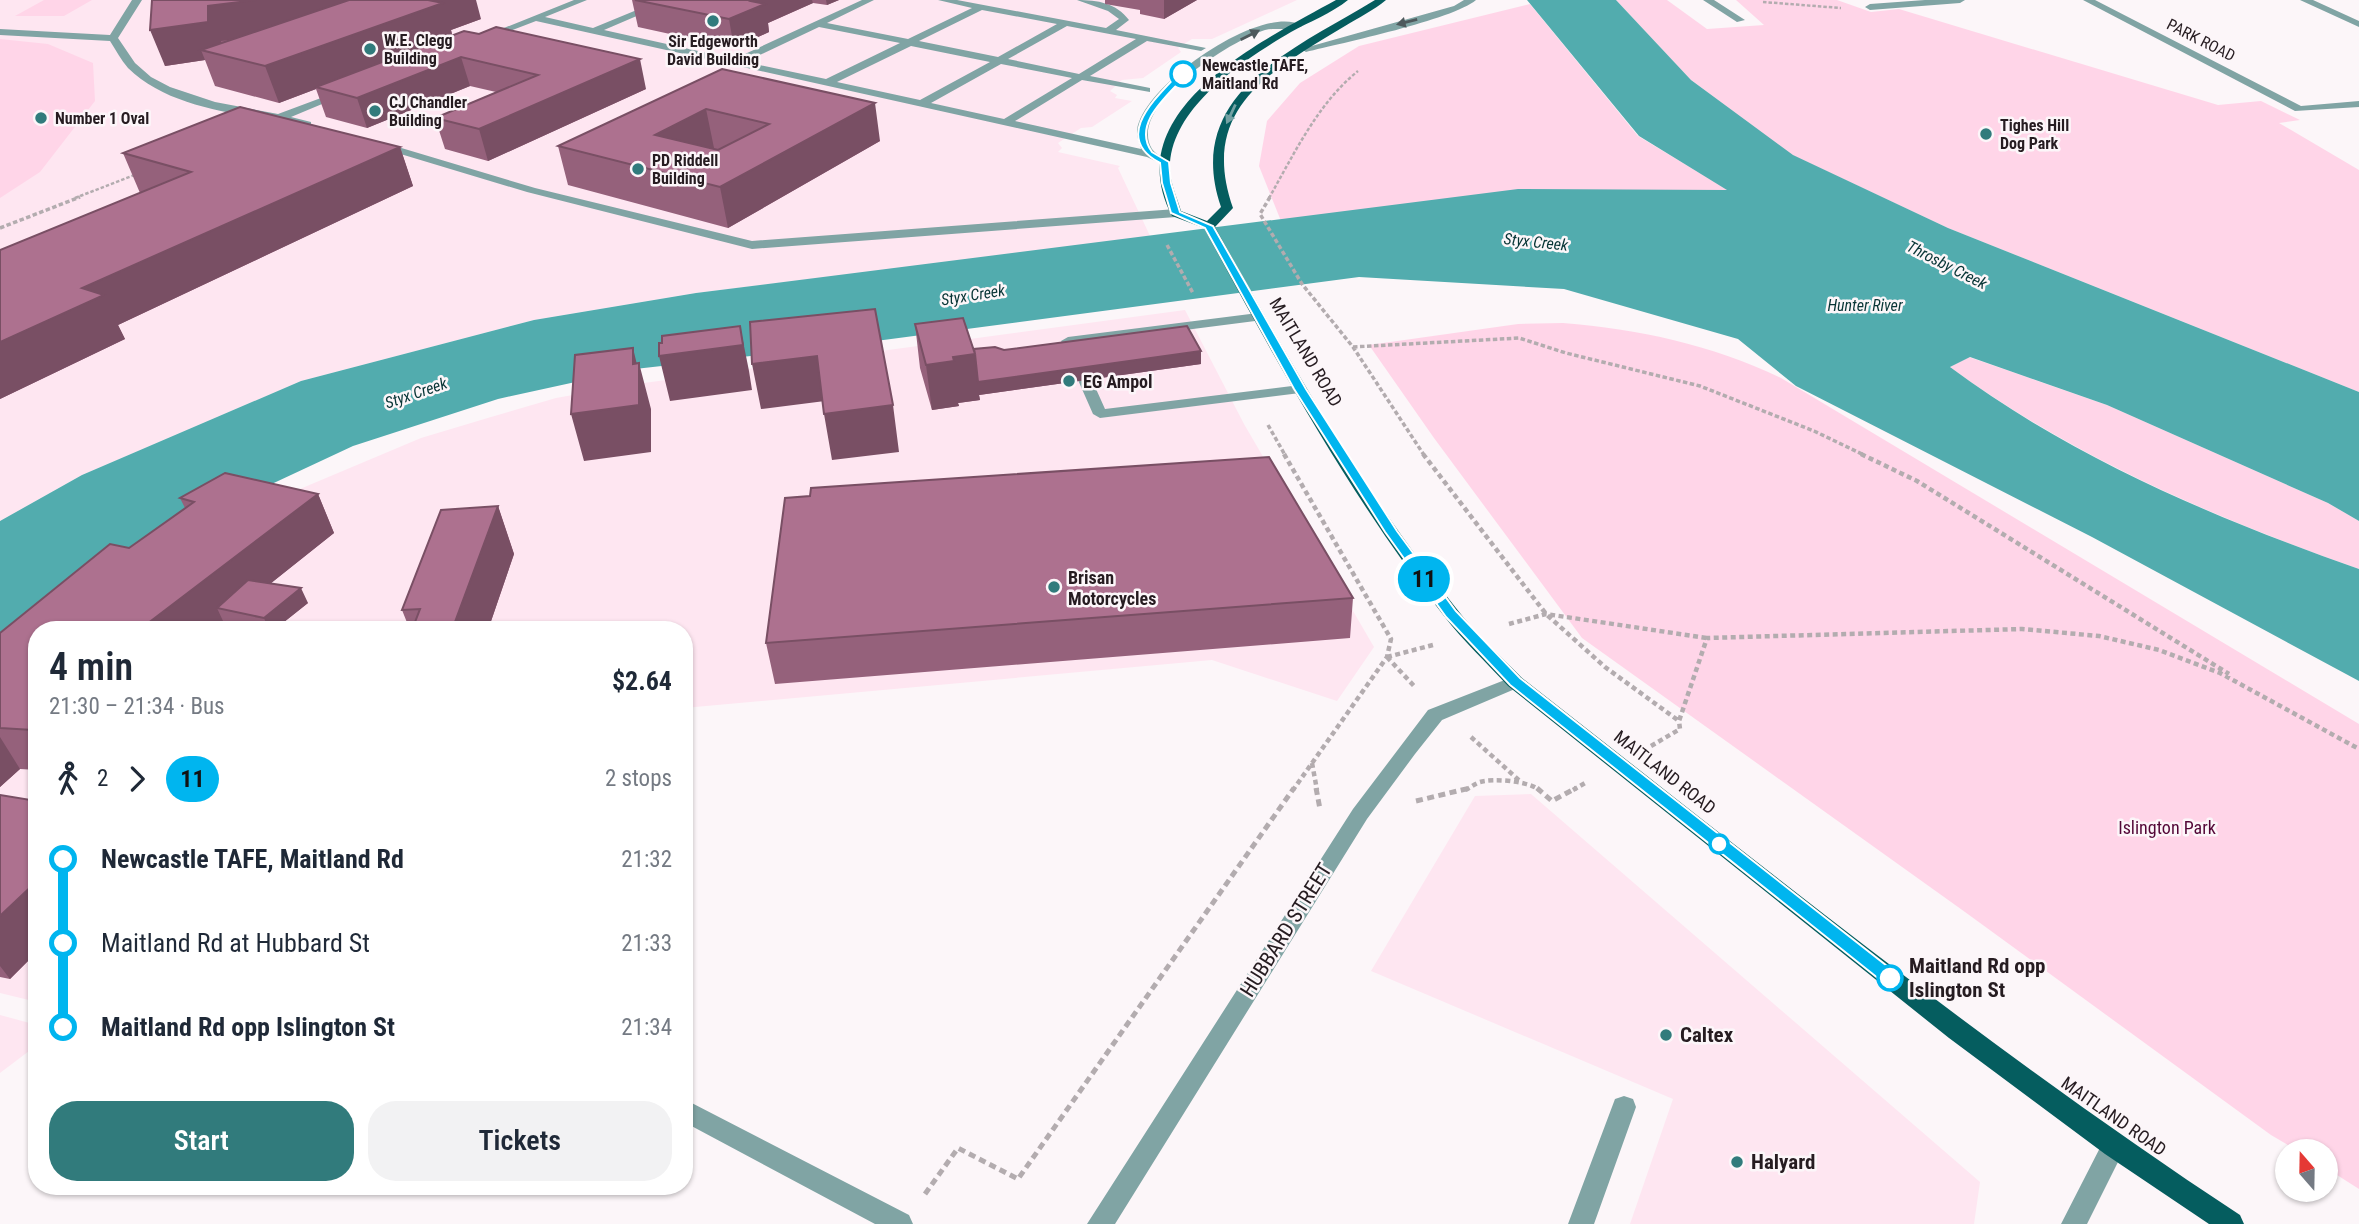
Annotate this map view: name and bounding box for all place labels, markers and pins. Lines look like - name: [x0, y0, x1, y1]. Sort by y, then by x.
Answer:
- marker: Sir Edgeworth David Building: [705, 13, 721, 29]
- place label: W.E. Clegg Building: [384, 31, 453, 68]
- place label: Sir Edgeworth David Building: [667, 32, 759, 69]
- marker: W.E. Clegg Building: [362, 41, 378, 57]
- place label: Newcastle TAFE, Maitland Rd: [1202, 56, 1308, 93]
- marker: Newcastle TAFE, Maitland Rd: [1170, 61, 1196, 87]
- place label: CJ Chandler Building: [389, 93, 467, 130]
- marker: CJ Chandler Building: [367, 103, 383, 119]
- place label: Number 1 Oval: [55, 109, 149, 128]
- marker: Number 1 Oval: [33, 110, 49, 126]
- place label: Tighes Hill Dog Park: [2000, 116, 2069, 153]
- marker: Tighes Hill Dog Park: [1978, 126, 1994, 142]
- place label: PD Riddell Building: [652, 151, 718, 188]
- marker: PD Riddell Building: [630, 161, 646, 177]
- place label: EG Ampol: [1083, 371, 1153, 392]
- marker: EG Ampol: [1061, 373, 1077, 389]
- place label: Brisan Motorcycles: [1068, 567, 1156, 609]
- marker: Brisan Motorcycles: [1046, 579, 1062, 595]
- unlabelled marker: [1709, 834, 1729, 854]
- place label: Maitland Rd opp Islington St: [1909, 954, 2045, 1002]
- marker: Maitland Rd opp Islington St: [1877, 965, 1903, 991]
- place label: Caltex: [1680, 1023, 1734, 1047]
- marker: Caltex: [1658, 1027, 1674, 1043]
- place label: Halyard: [1751, 1150, 1815, 1174]
- marker: Halyard: [1729, 1154, 1745, 1170]

